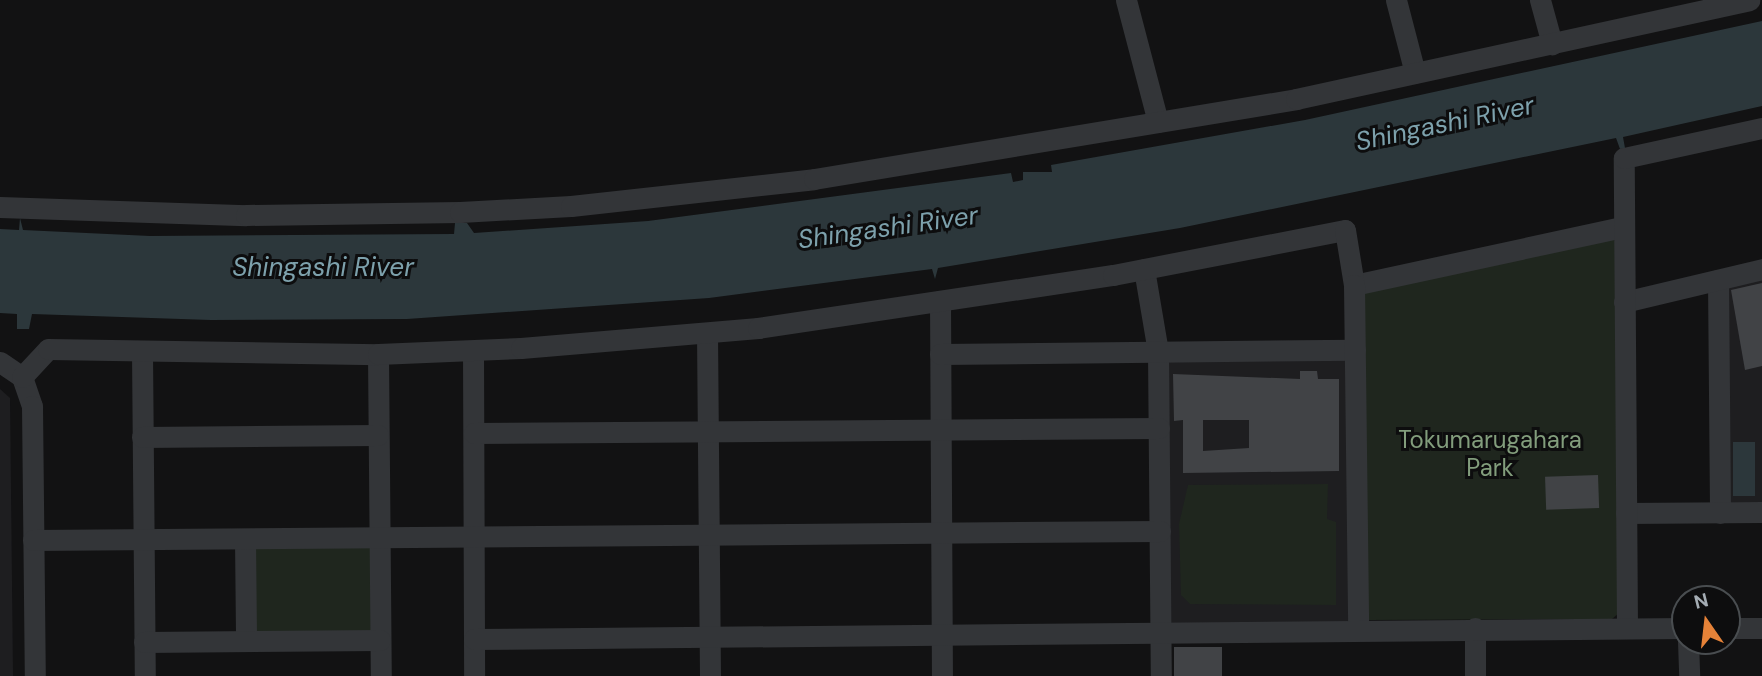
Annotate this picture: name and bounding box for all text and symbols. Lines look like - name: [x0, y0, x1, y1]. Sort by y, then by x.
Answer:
- water label: Shingashi River: [1353, 90, 1537, 158]
- water label: Shingashi River: [796, 200, 980, 256]
- water label: Shingashi River: [232, 252, 414, 284]
- park label: Tokumarugahara Park: [1398, 426, 1582, 482]
- north arrow: [1671, 585, 1741, 655]
- text: N: [1692, 587, 1711, 615]

